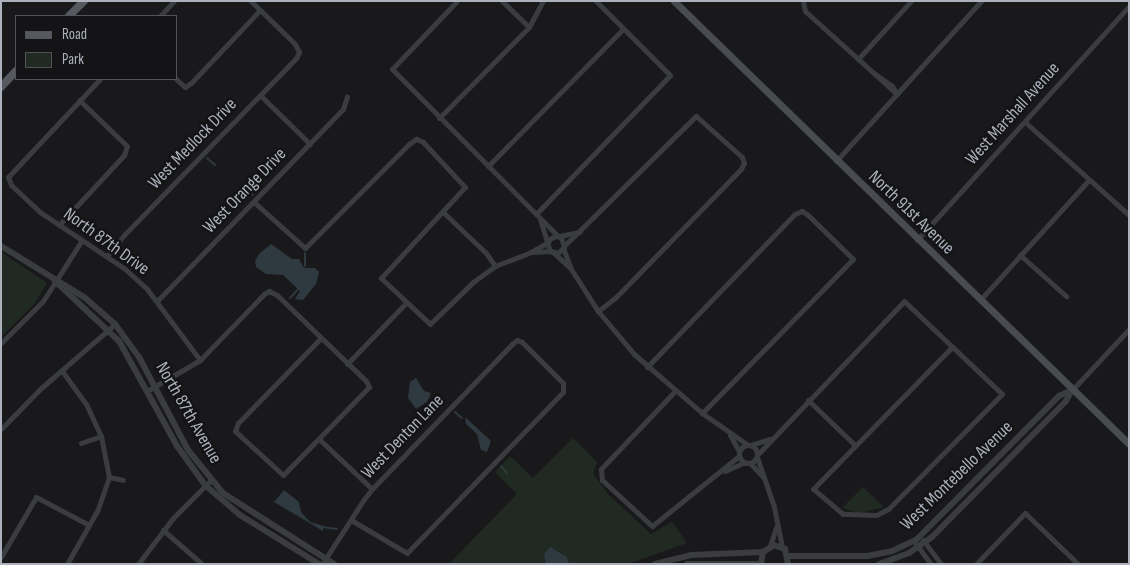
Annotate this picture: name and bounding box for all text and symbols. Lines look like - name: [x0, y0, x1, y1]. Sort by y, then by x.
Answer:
- legend: [15, 15, 178, 80]
- text: Road: [62, 25, 87, 44]
- text: Park: [62, 50, 84, 69]
- street label: West Marshall Avenue: [961, 58, 1065, 170]
- street label: West Medlock Drive: [144, 94, 242, 194]
- street label: West Orange Drive: [199, 144, 291, 238]
- street label: North 91st Avenue: [864, 167, 958, 259]
- street label: North 87th Drive: [59, 204, 153, 280]
- street label: North 87th Avenue: [150, 359, 226, 467]
- street label: West Denton Lane: [357, 390, 449, 484]
- street label: West Montebello Avenue: [896, 417, 1018, 535]

